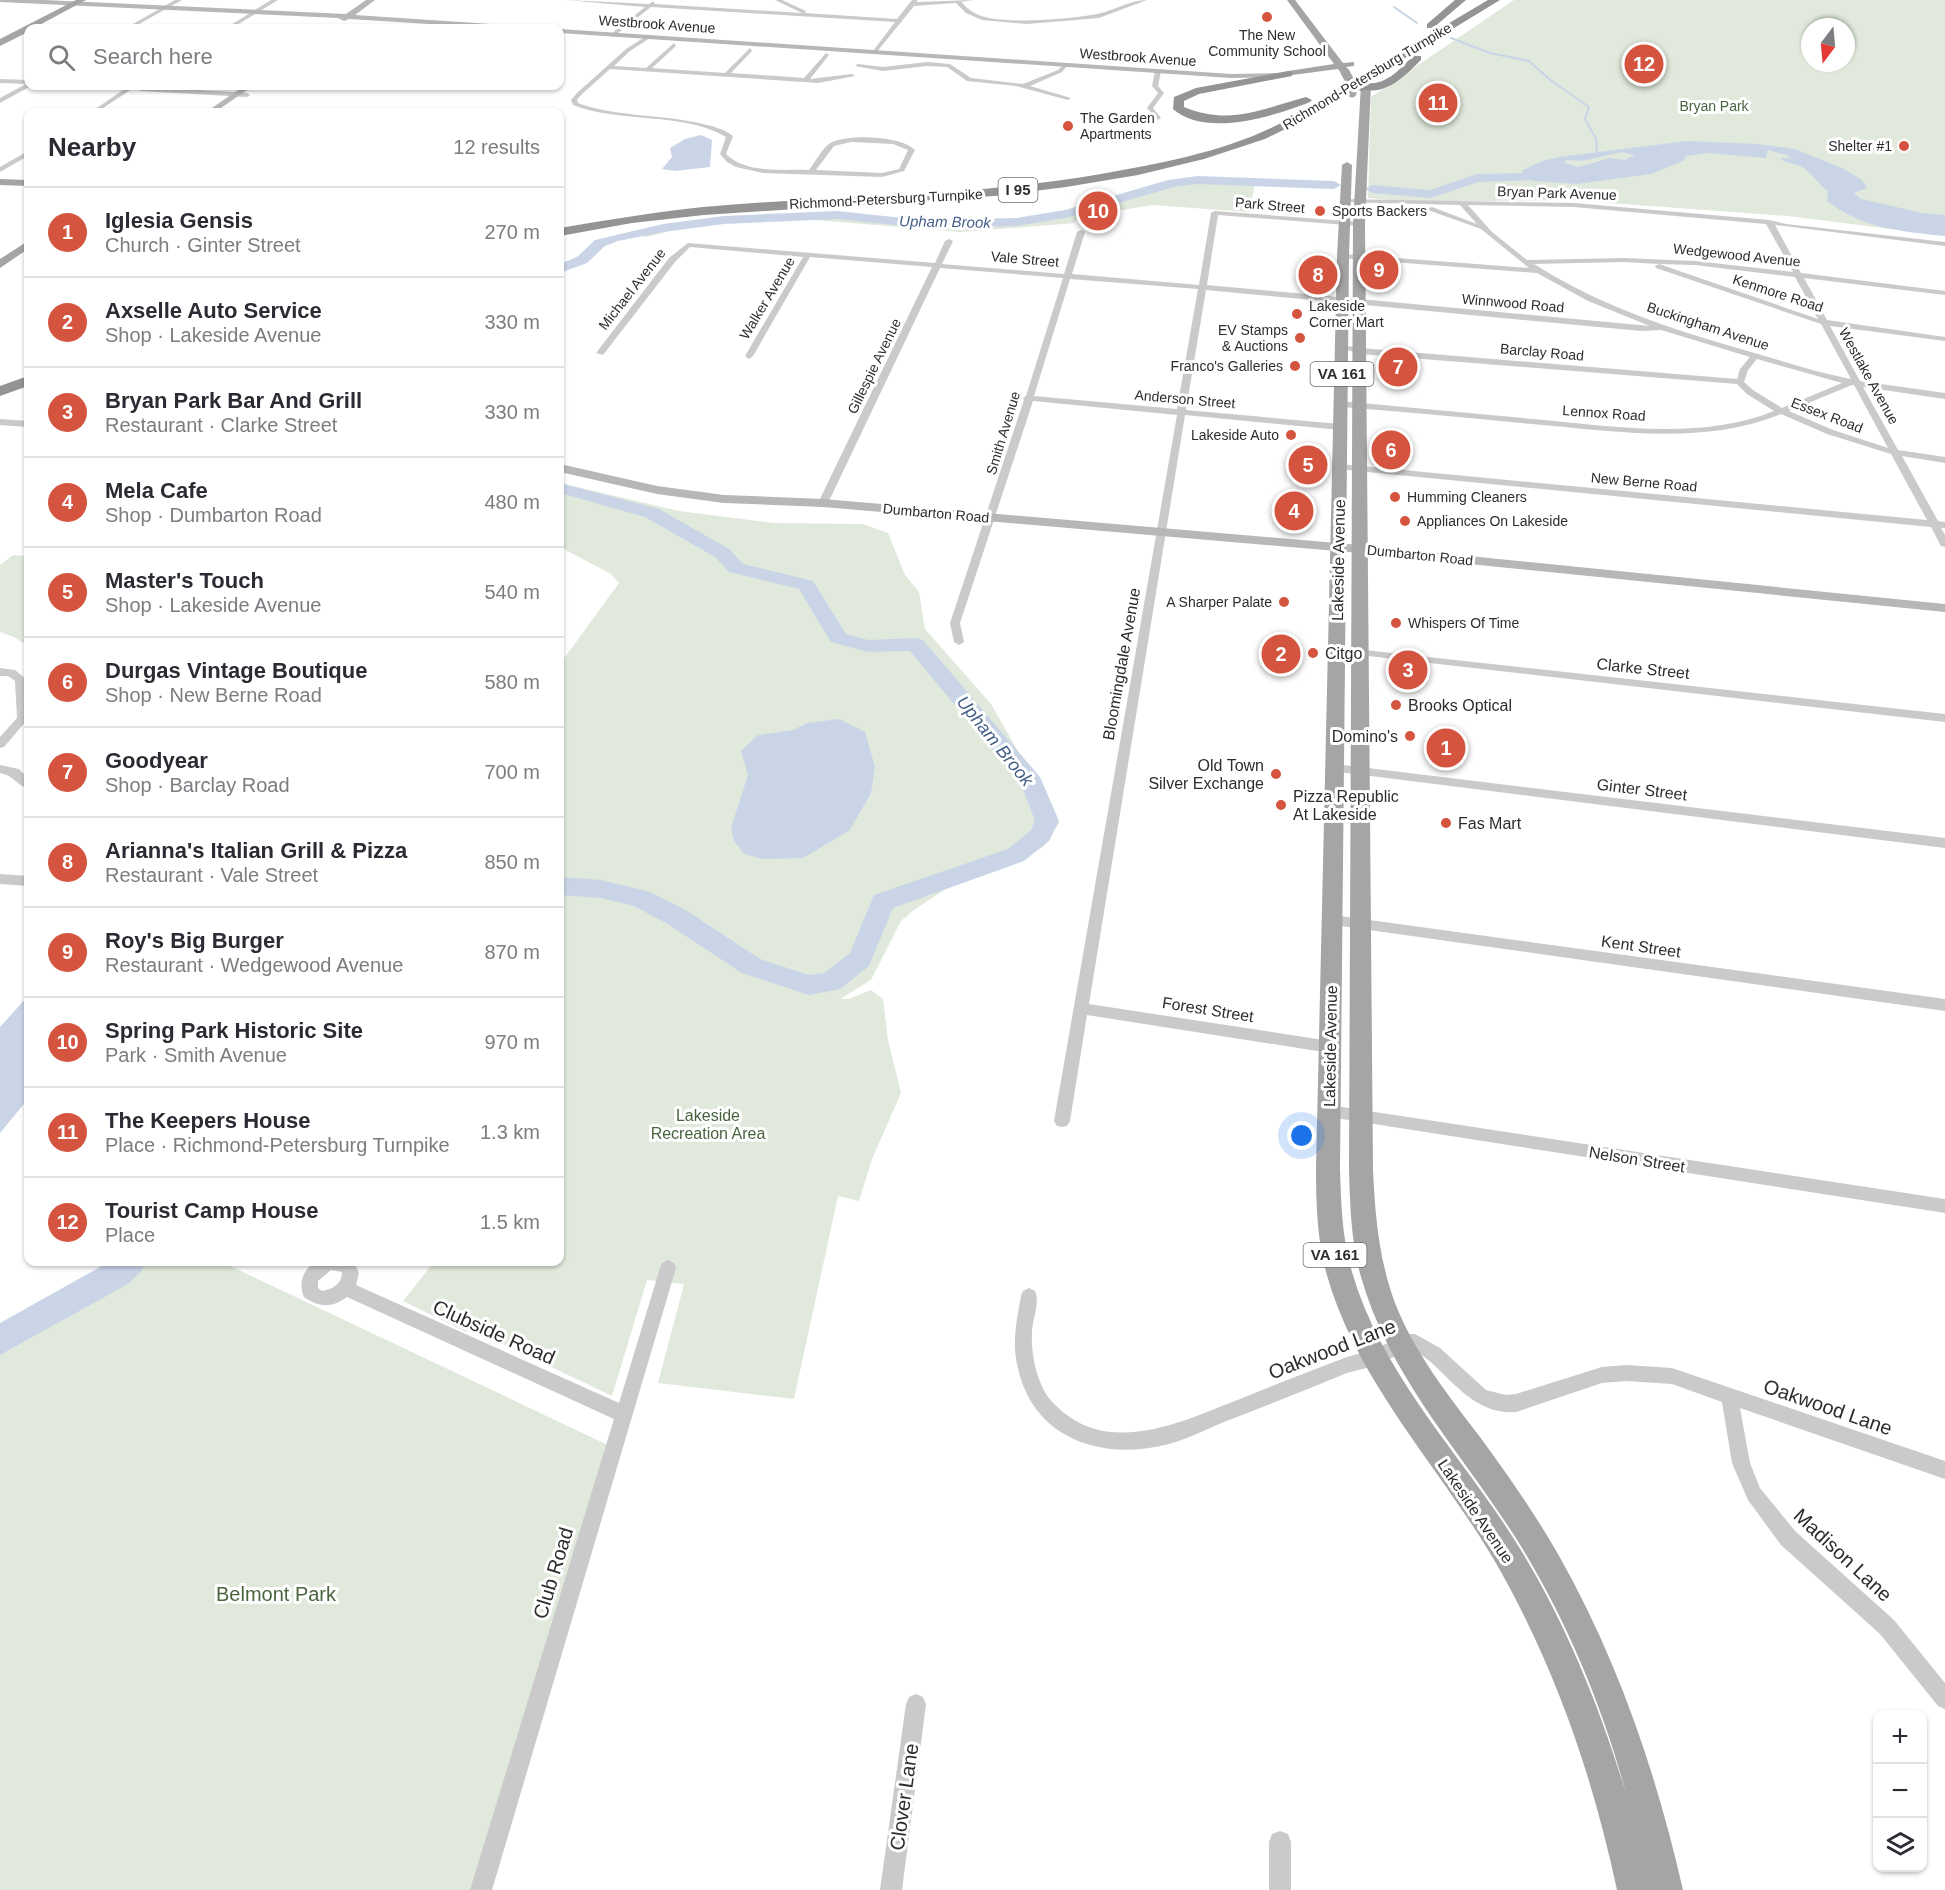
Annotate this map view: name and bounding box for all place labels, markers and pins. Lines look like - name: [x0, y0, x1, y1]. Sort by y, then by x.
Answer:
- marker: The New Community School: [1260, 10, 1274, 24]
- place label: The New Community School: [1208, 27, 1326, 59]
- pin: 12: [1624, 42, 1664, 86]
- pin: 11: [1418, 80, 1458, 126]
- place label: The Garden Apartments: [1080, 110, 1155, 142]
- marker: The Garden Apartments: [1061, 119, 1075, 133]
- place label: Shelter #1: [1828, 138, 1892, 154]
- marker: Shelter #1: [1897, 139, 1911, 153]
- pin: 10: [1078, 188, 1118, 234]
- place label: Sports Backers: [1332, 203, 1427, 219]
- marker: Sports Backers: [1313, 204, 1327, 218]
- pin: 9: [1360, 248, 1398, 292]
- pin: 8: [1298, 252, 1338, 298]
- place label: Lakeside Corner Mart: [1309, 298, 1384, 330]
- marker: Lakeside Corner Mart: [1290, 307, 1304, 321]
- place label: EV Stamps & Auctions: [1218, 322, 1288, 354]
- marker: EV Stamps & Auctions: [1293, 331, 1307, 345]
- pin: 7: [1378, 344, 1418, 389]
- place label: Franco's Galleries: [1171, 358, 1283, 374]
- marker: Franco's Galleries: [1288, 359, 1302, 373]
- place label: Lakeside Auto: [1191, 427, 1279, 443]
- marker: Lakeside Auto: [1284, 428, 1298, 442]
- pin: 6: [1372, 428, 1410, 472]
- pin: 5: [1288, 442, 1328, 488]
- pin: 4: [1274, 488, 1314, 534]
- place label: Humming Cleaners: [1407, 489, 1527, 505]
- marker: Humming Cleaners: [1388, 490, 1402, 504]
- place label: Appliances On Lakeside: [1417, 513, 1568, 529]
- marker: Appliances On Lakeside: [1398, 514, 1412, 528]
- place label: A Sharper Palate: [1166, 594, 1272, 610]
- marker: A Sharper Palate: [1277, 595, 1291, 609]
- place label: Whispers Of Time: [1408, 615, 1519, 631]
- marker: Whispers Of Time: [1389, 616, 1403, 630]
- pin: 2: [1262, 632, 1300, 676]
- place label: Citgo: [1325, 645, 1362, 662]
- marker: Citgo: [1306, 646, 1320, 660]
- pin: 3: [1388, 648, 1428, 692]
- place label: Brooks Optical: [1408, 697, 1512, 714]
- marker: Brooks Optical: [1389, 698, 1403, 712]
- pin: 1: [1426, 726, 1466, 771]
- place label: Domino's: [1332, 728, 1398, 745]
- marker: Domino's: [1403, 729, 1417, 743]
- place label: Old Town Silver Exchange: [1148, 757, 1264, 792]
- marker: Old Town Silver Exchange: [1269, 767, 1283, 781]
- place label: Pizza Republic At Lakeside: [1293, 788, 1399, 823]
- marker: Pizza Republic At Lakeside: [1274, 798, 1288, 812]
- place label: Fas Mart: [1458, 815, 1522, 832]
- marker: Fas Mart: [1439, 816, 1453, 830]

